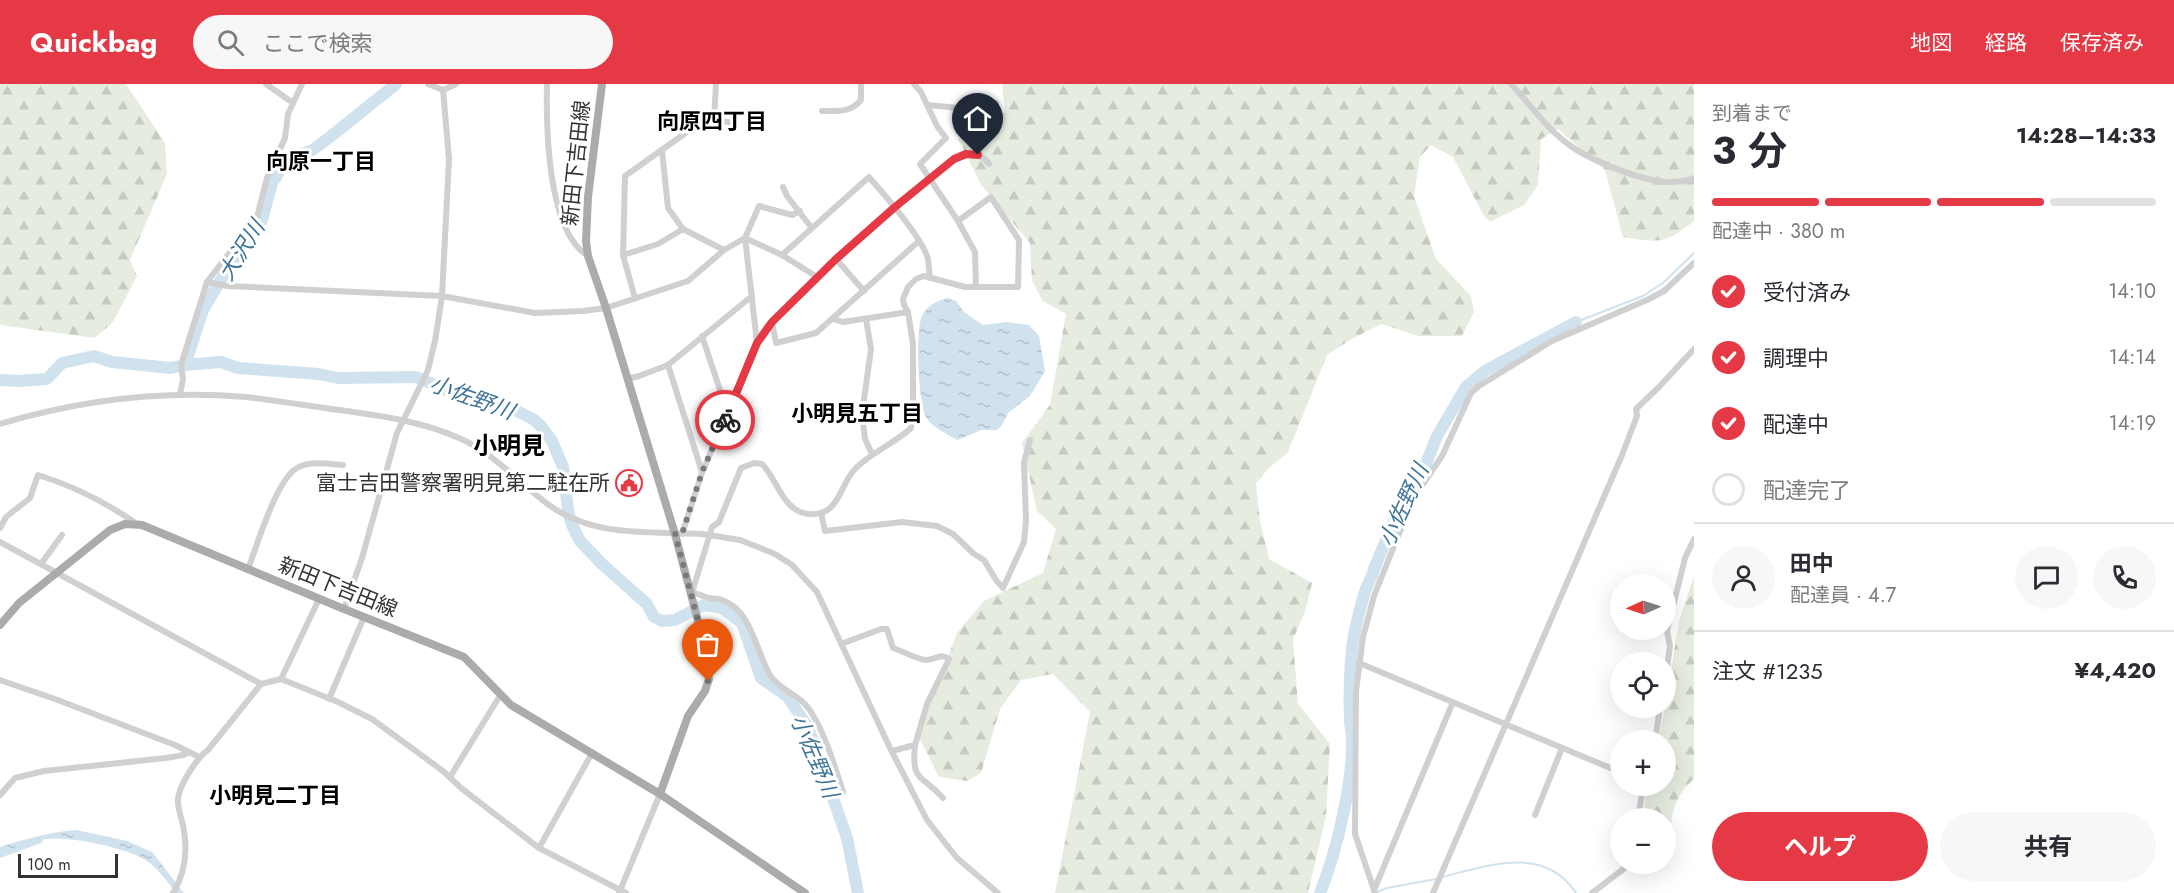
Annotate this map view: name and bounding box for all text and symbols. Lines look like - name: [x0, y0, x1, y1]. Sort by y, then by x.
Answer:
- search box: [193, 15, 613, 69]
- text: Quickbag: [30, 22, 157, 63]
- icon: search: [214, 26, 247, 59]
- text: ここで検索: [262, 27, 372, 59]
- text: 地図: [1910, 28, 1952, 58]
- text: 経路: [1985, 28, 2027, 58]
- text: 保存済み: [2060, 28, 2144, 58]
- pin: [952, 93, 1003, 155]
- street label: 新田下吉田線: [554, 99, 598, 227]
- text: 到着まで: [1712, 99, 1792, 128]
- icon: home: [961, 102, 994, 135]
- district label: 向原四丁目: [657, 105, 767, 137]
- text: 14:28–14:33: [2016, 119, 2156, 151]
- text: 3 分: [1712, 122, 1787, 179]
- district label: 向原一丁目: [266, 145, 376, 177]
- water label: 大沢川: [210, 212, 273, 286]
- text: 配達中 · 380 m: [1712, 217, 1845, 246]
- icon: check: [1712, 275, 1745, 308]
- text: 受付済み: [1763, 276, 1851, 308]
- text: 14:10: [2108, 277, 2156, 306]
- icon: check: [1712, 341, 1745, 374]
- text: 調理中: [1763, 342, 1829, 374]
- text: 14:14: [2109, 343, 2156, 372]
- water label: 小佐野川: [425, 367, 521, 428]
- courier: [695, 390, 755, 450]
- district label: 小明見五丁目: [791, 397, 923, 429]
- icon: bike: [709, 404, 742, 437]
- icon: check: [1712, 407, 1745, 440]
- text: 配達中: [1763, 408, 1829, 440]
- text: 14:19: [2109, 409, 2156, 438]
- district label: 小明見: [473, 428, 545, 463]
- water label: 小佐野川: [1370, 457, 1437, 552]
- place label: 富士吉田警察署明見第二駐在所: [316, 468, 610, 498]
- public building icon: 富士吉田警察署明見第二駐在所: [614, 468, 644, 498]
- text: 配達完了: [1763, 474, 1851, 506]
- button: person: [1712, 546, 1775, 609]
- button: chat: [2015, 546, 2078, 609]
- button: phone: [2093, 546, 2156, 609]
- text: 田中: [1790, 547, 1834, 579]
- street label: 新田下吉田線: [274, 549, 402, 625]
- north arrow: [1610, 574, 1676, 640]
- map controls: [1610, 574, 1676, 874]
- text: 配達員 · 4.7: [1790, 581, 1896, 610]
- pin: [682, 619, 733, 681]
- icon: bag: [691, 628, 724, 661]
- button: locate: [1610, 652, 1676, 718]
- text: ¥4,420: [2074, 654, 2156, 686]
- text: 注文 #1235: [1712, 655, 1823, 687]
- water label: 小佐野川: [783, 709, 848, 805]
- button: +: [1610, 730, 1676, 796]
- district label: 小明見二丁目: [209, 779, 341, 811]
- button: −: [1610, 808, 1676, 874]
- button: ヘルプ: [1712, 812, 1928, 881]
- button: 共有: [1940, 812, 2156, 881]
- scale bar: [18, 851, 118, 878]
- text: 100 m: [27, 853, 71, 876]

